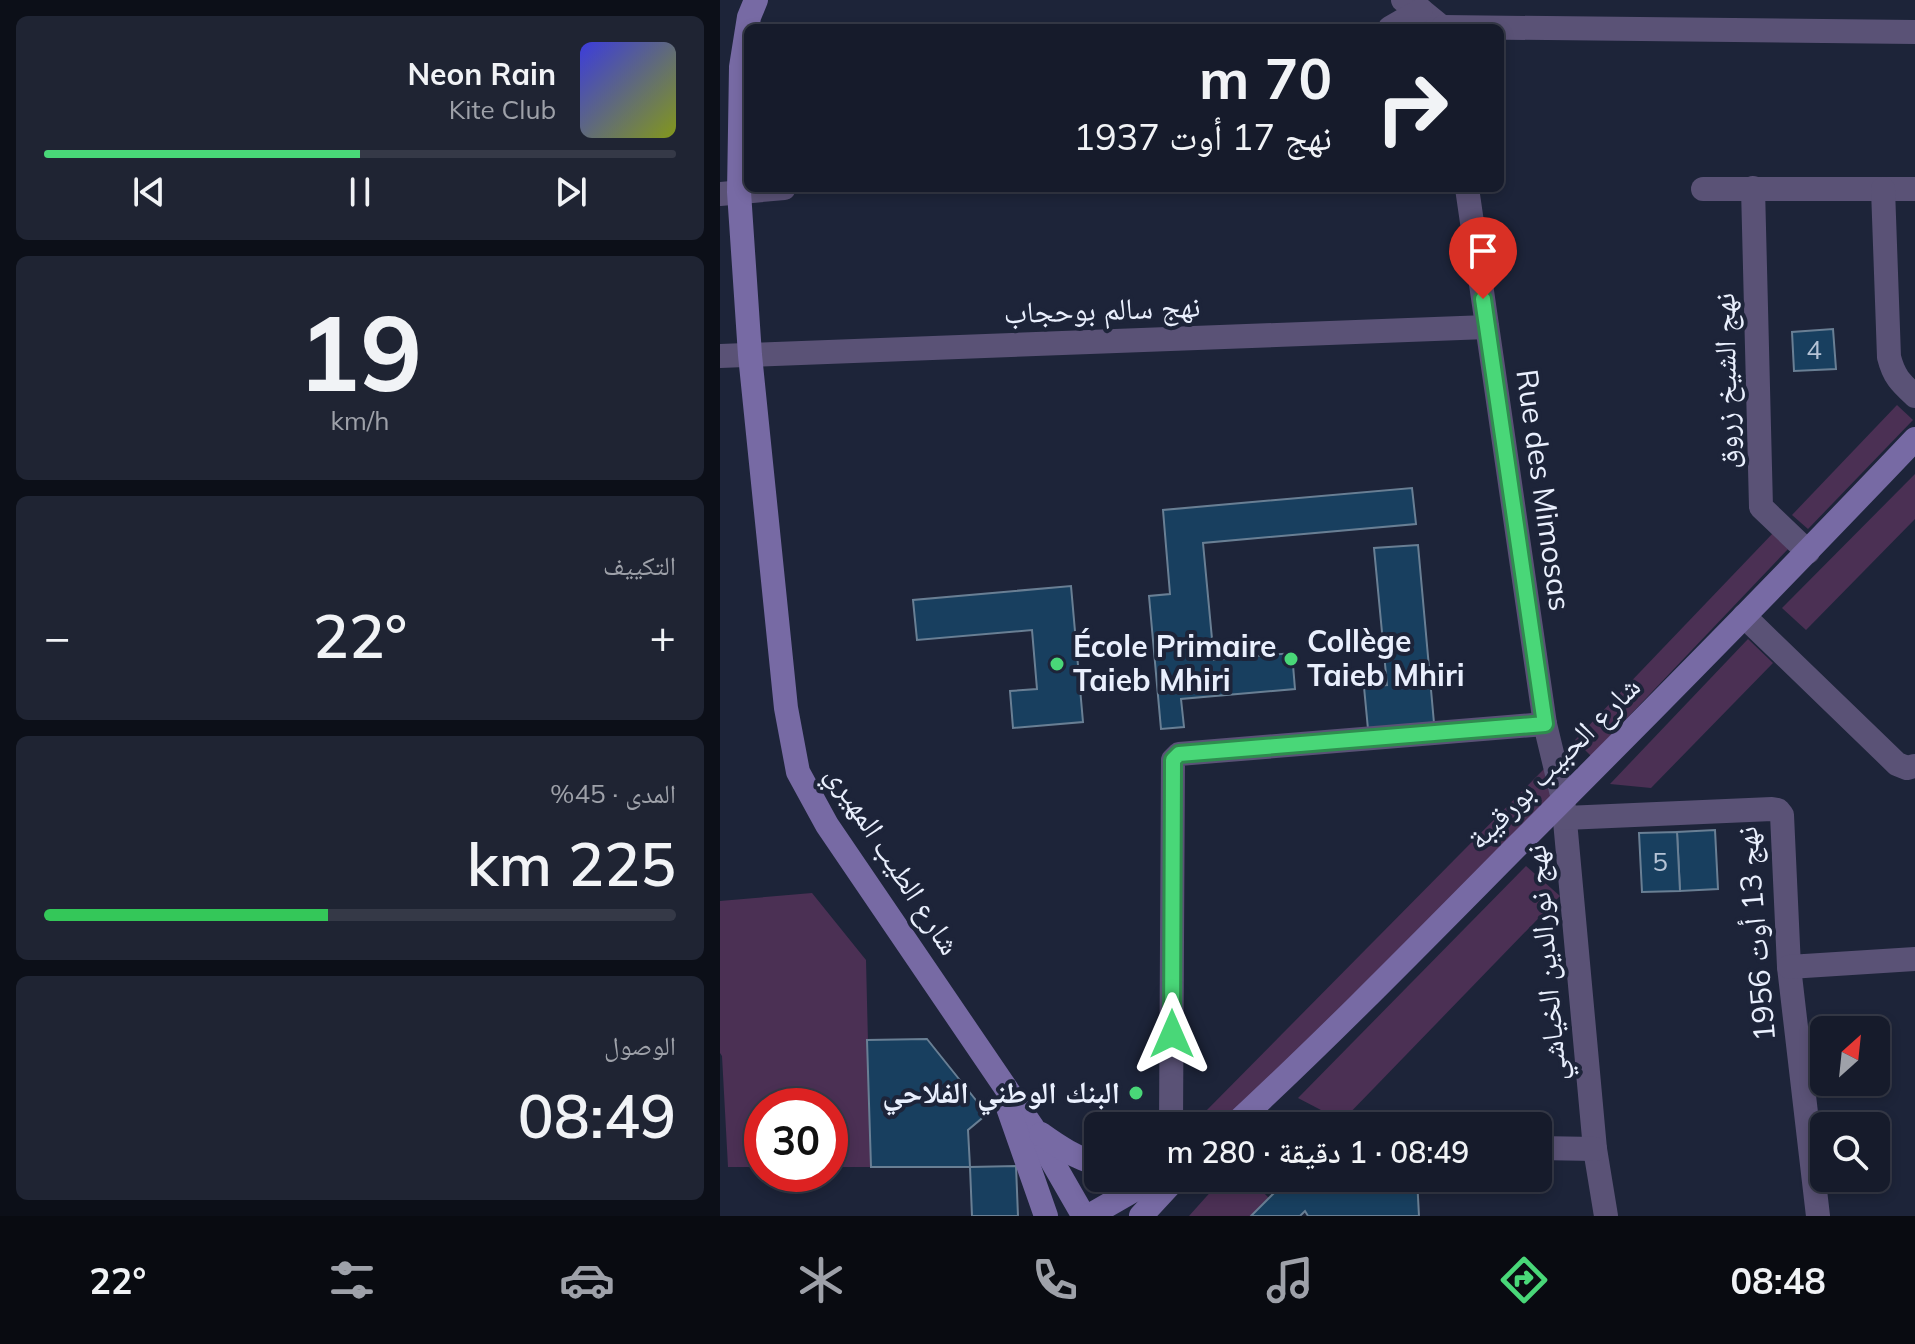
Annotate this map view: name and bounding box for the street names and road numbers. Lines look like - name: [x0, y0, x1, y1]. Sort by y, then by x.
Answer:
- street label: نهج سالم بوحجاب: [1003, 287, 1201, 333]
- street label: نهج الشيخ زروق: [1704, 293, 1747, 469]
- street label: Rue des Mimosas: [1508, 367, 1580, 613]
- street label: شارع الحبيب بورقيبة: [1459, 668, 1649, 858]
- street label: شارع الطيب المهيري: [814, 757, 969, 965]
- street label: نهج 13 أوت 1956: [1727, 825, 1784, 1043]
- street label: نهج نورالدين الخياشي: [1516, 843, 1580, 1083]

